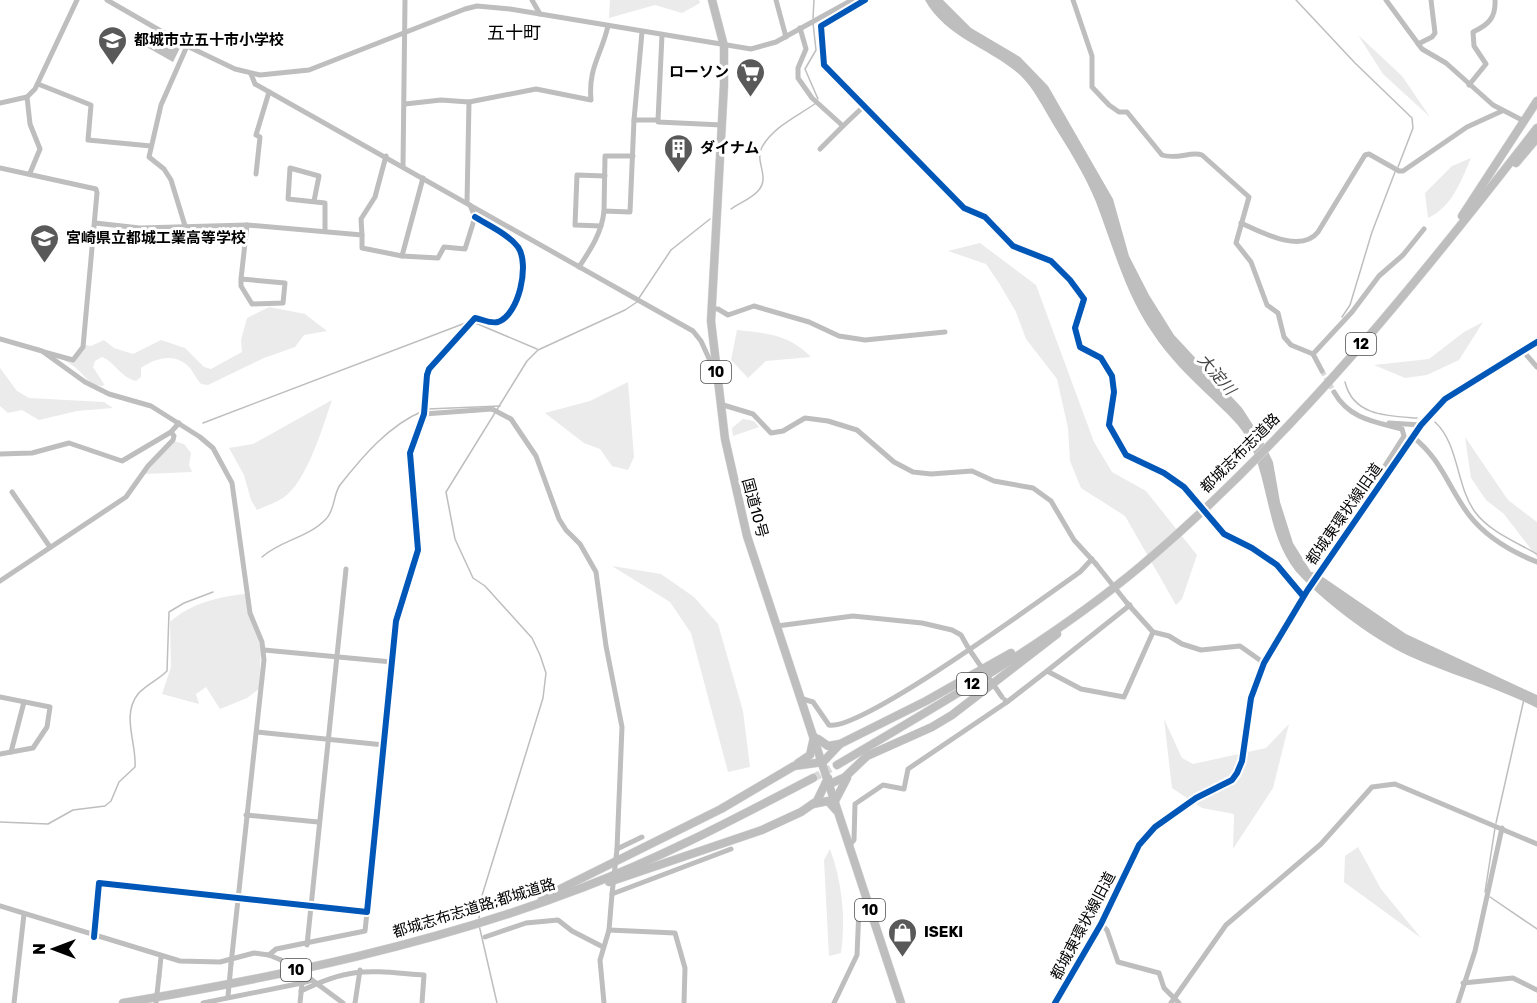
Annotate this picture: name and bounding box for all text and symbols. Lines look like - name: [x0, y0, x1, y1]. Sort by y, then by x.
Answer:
- district label: 五十町: [487, 22, 541, 44]
- school or university icon: 都城市立五十市小学校: [97, 24, 129, 66]
- place label: 都城市立五十市小学校: [134, 31, 284, 49]
- supermarket icon: ローソン: [734, 56, 766, 98]
- place label: ローソン: [669, 63, 729, 81]
- building icon: ダイナム: [663, 132, 695, 174]
- place label: ダイナム: [700, 139, 759, 157]
- school or university icon: 宮崎県立都城工業高等学校: [29, 222, 61, 264]
- place label: 宮崎県立都城工業高等学校: [66, 229, 246, 247]
- road number: 12: [1346, 333, 1376, 355]
- water label: 大淀川: [1194, 350, 1241, 400]
- road number: 10: [701, 361, 731, 383]
- street label: 都城志布志道路: [1197, 410, 1283, 496]
- street label: 都城東環状線旧道: [1302, 460, 1386, 568]
- street label: 国道10号: [738, 476, 772, 540]
- road number: 12: [957, 673, 987, 695]
- street label: 都城東環状線旧道: [1047, 869, 1119, 983]
- street label: 都城志布志道路;都城道路: [391, 875, 557, 941]
- road number: 10: [855, 899, 885, 921]
- shop icon: ISEKI: [887, 916, 919, 958]
- north arrow: [24, 919, 84, 979]
- place label: ISEKI: [924, 923, 963, 941]
- text: N: [30, 943, 49, 955]
- road number: 10: [281, 959, 311, 981]

